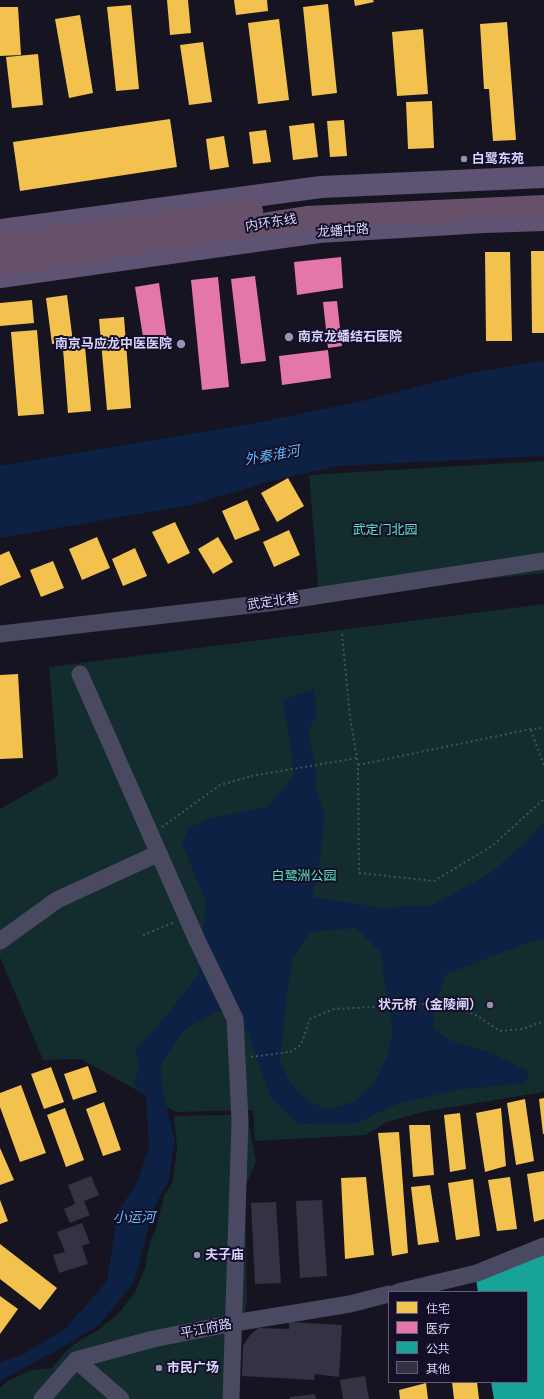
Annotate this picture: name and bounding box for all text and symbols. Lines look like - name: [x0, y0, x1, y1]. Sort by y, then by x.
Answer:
- place label: 白鹭东苑: [472, 151, 524, 167]
- marker: 白鹭东苑: [459, 154, 469, 164]
- street label: 内环东线: [244, 211, 298, 235]
- street label: 龙蟠中路: [317, 221, 369, 241]
- place label: 南京龙蟠结石医院: [298, 329, 402, 345]
- marker: 南京龙蟠结石医院: [283, 331, 295, 343]
- place label: 南京马应龙中医医院: [55, 336, 172, 352]
- marker: 南京马应龙中医医院: [175, 338, 187, 350]
- water label: 外秦淮河: [243, 443, 301, 469]
- park label: 武定门北园: [353, 522, 417, 538]
- street label: 武定北巷: [246, 591, 300, 613]
- park label: 白鹭洲公园: [272, 868, 336, 884]
- place label: 状元桥（金陵闸）: [378, 997, 482, 1013]
- marker: 状元桥（金陵闸）: [485, 1000, 495, 1010]
- water label: 小运河: [113, 1210, 155, 1226]
- place label: 夫子庙: [205, 1247, 244, 1263]
- marker: 夫子庙: [192, 1250, 202, 1260]
- legend: [388, 1291, 528, 1383]
- text: 住宅: [426, 1301, 450, 1316]
- street label: 平江府路: [179, 1316, 233, 1342]
- text: 医疗: [426, 1321, 450, 1336]
- text: 公共: [426, 1341, 450, 1356]
- place label: 市民广场: [167, 1360, 219, 1376]
- text: 其他: [426, 1361, 450, 1376]
- marker: 市民广场: [154, 1363, 164, 1373]

